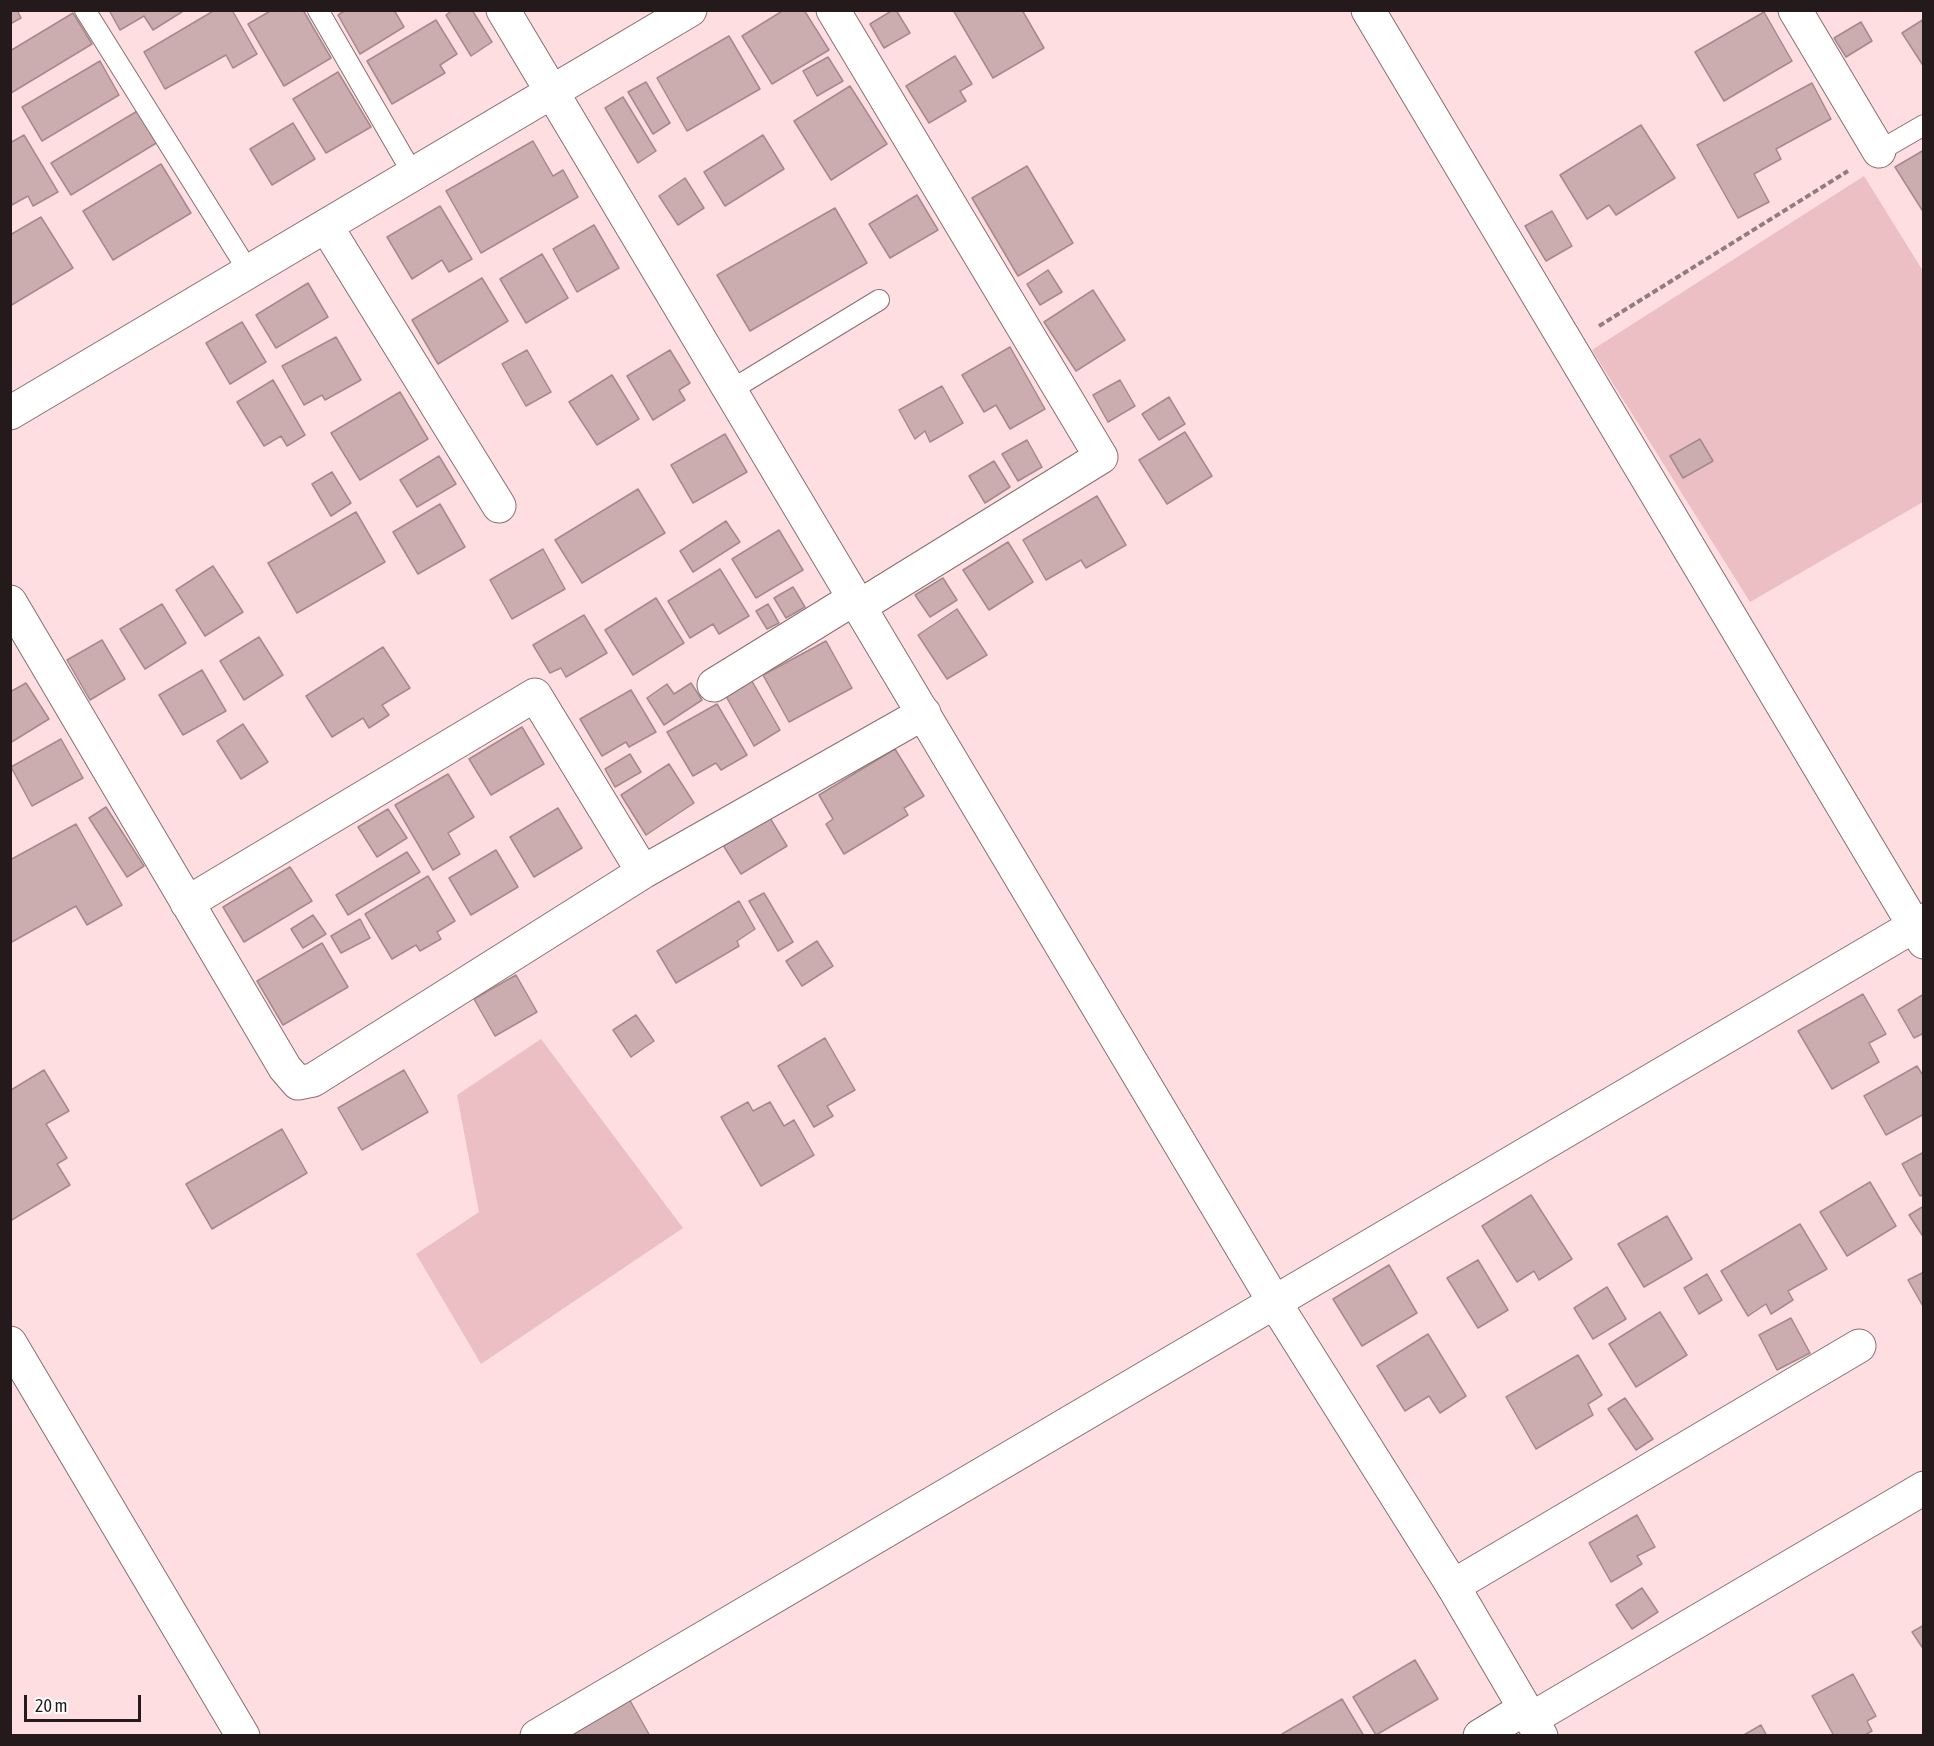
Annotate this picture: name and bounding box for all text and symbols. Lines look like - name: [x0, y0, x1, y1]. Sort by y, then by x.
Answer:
- scale bar: [27, 1683, 144, 1721]
- text: 20 m: [35, 1695, 67, 1716]

